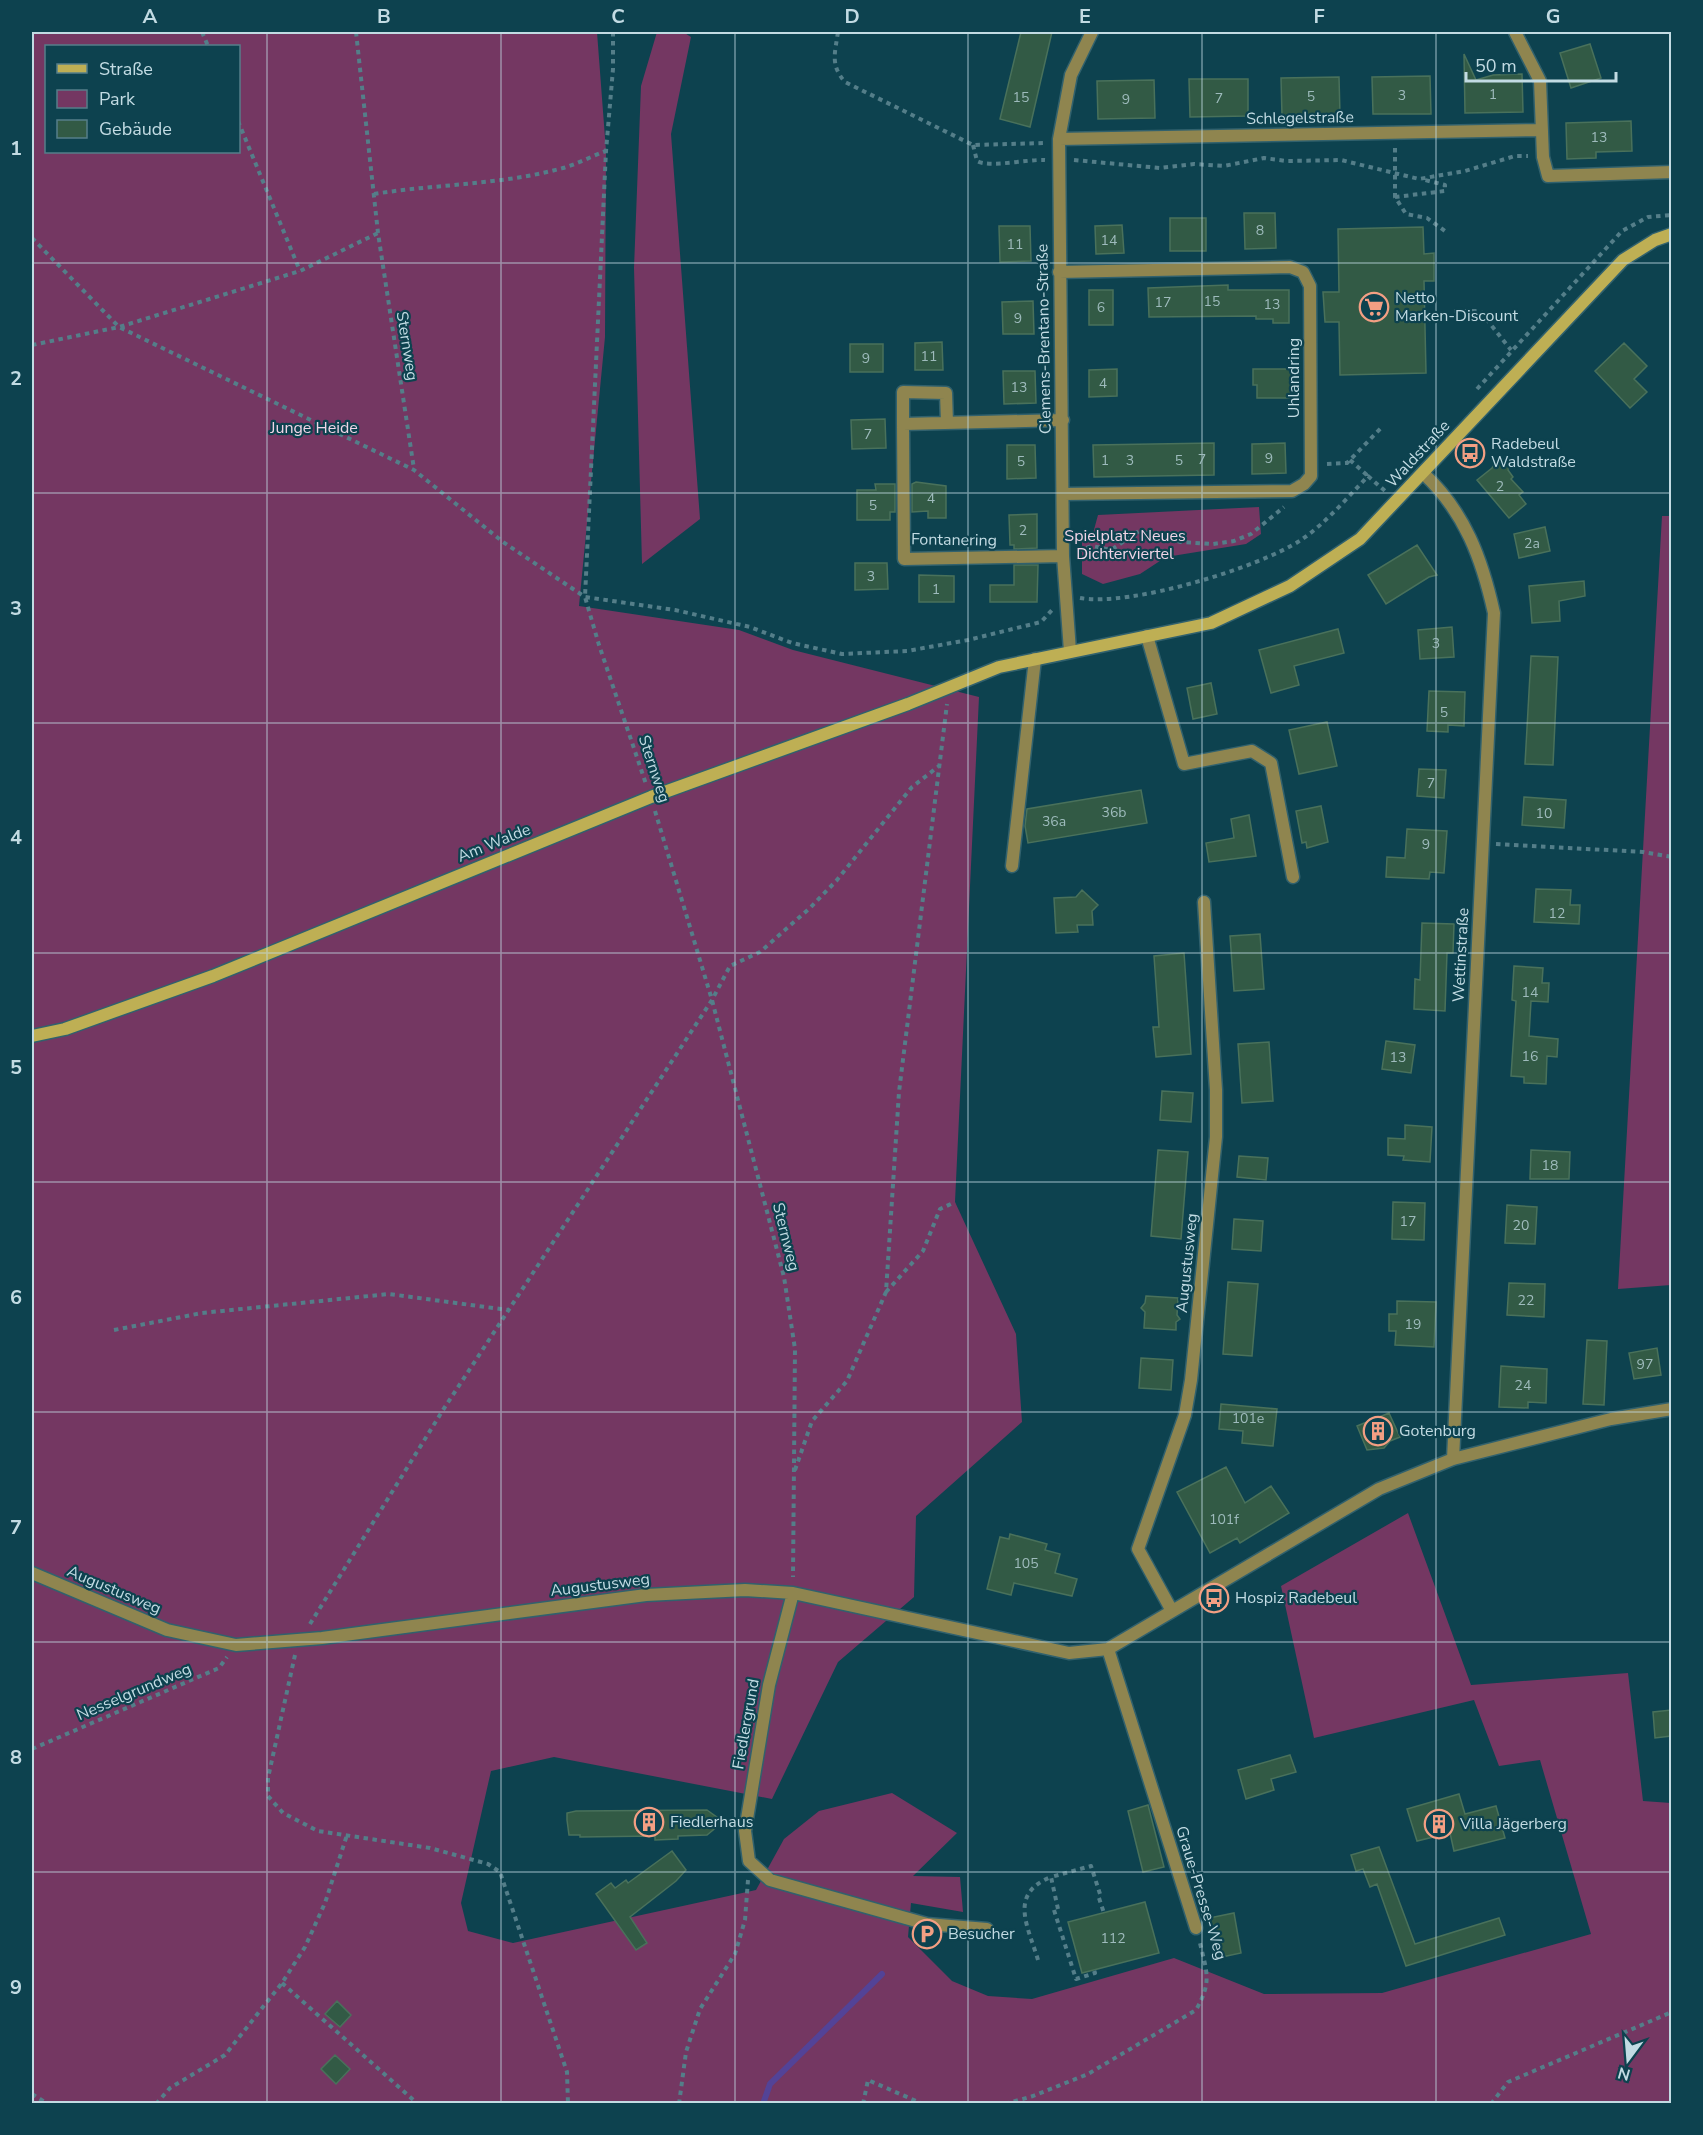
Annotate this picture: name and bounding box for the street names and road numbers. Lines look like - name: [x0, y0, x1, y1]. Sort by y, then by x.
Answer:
- street label: Schlegelstraße: [1246, 106, 1354, 130]
- street label: Clemens-Brentano-Straße: [1031, 244, 1057, 434]
- street label: Sternweg: [391, 310, 423, 382]
- street label: Uhlandring: [1283, 338, 1305, 418]
- street label: Waldstraße: [1381, 415, 1455, 493]
- street label: Fontanering: [911, 528, 997, 552]
- street label: Sternweg: [633, 732, 675, 806]
- street label: Am Walde: [454, 818, 534, 868]
- street label: Wettinstraße: [1448, 907, 1474, 1003]
- street label: Sternweg: [767, 1200, 805, 1274]
- street label: Augustusweg: [1171, 1212, 1203, 1314]
- street label: Augustusweg: [64, 1560, 164, 1620]
- street label: Augustusweg: [549, 1568, 651, 1602]
- street label: Nesselgrundweg: [73, 1658, 195, 1726]
- street label: Fiedlergrund: [727, 1677, 765, 1771]
- street label: Graue-Presse-Weg: [1170, 1823, 1232, 1963]

